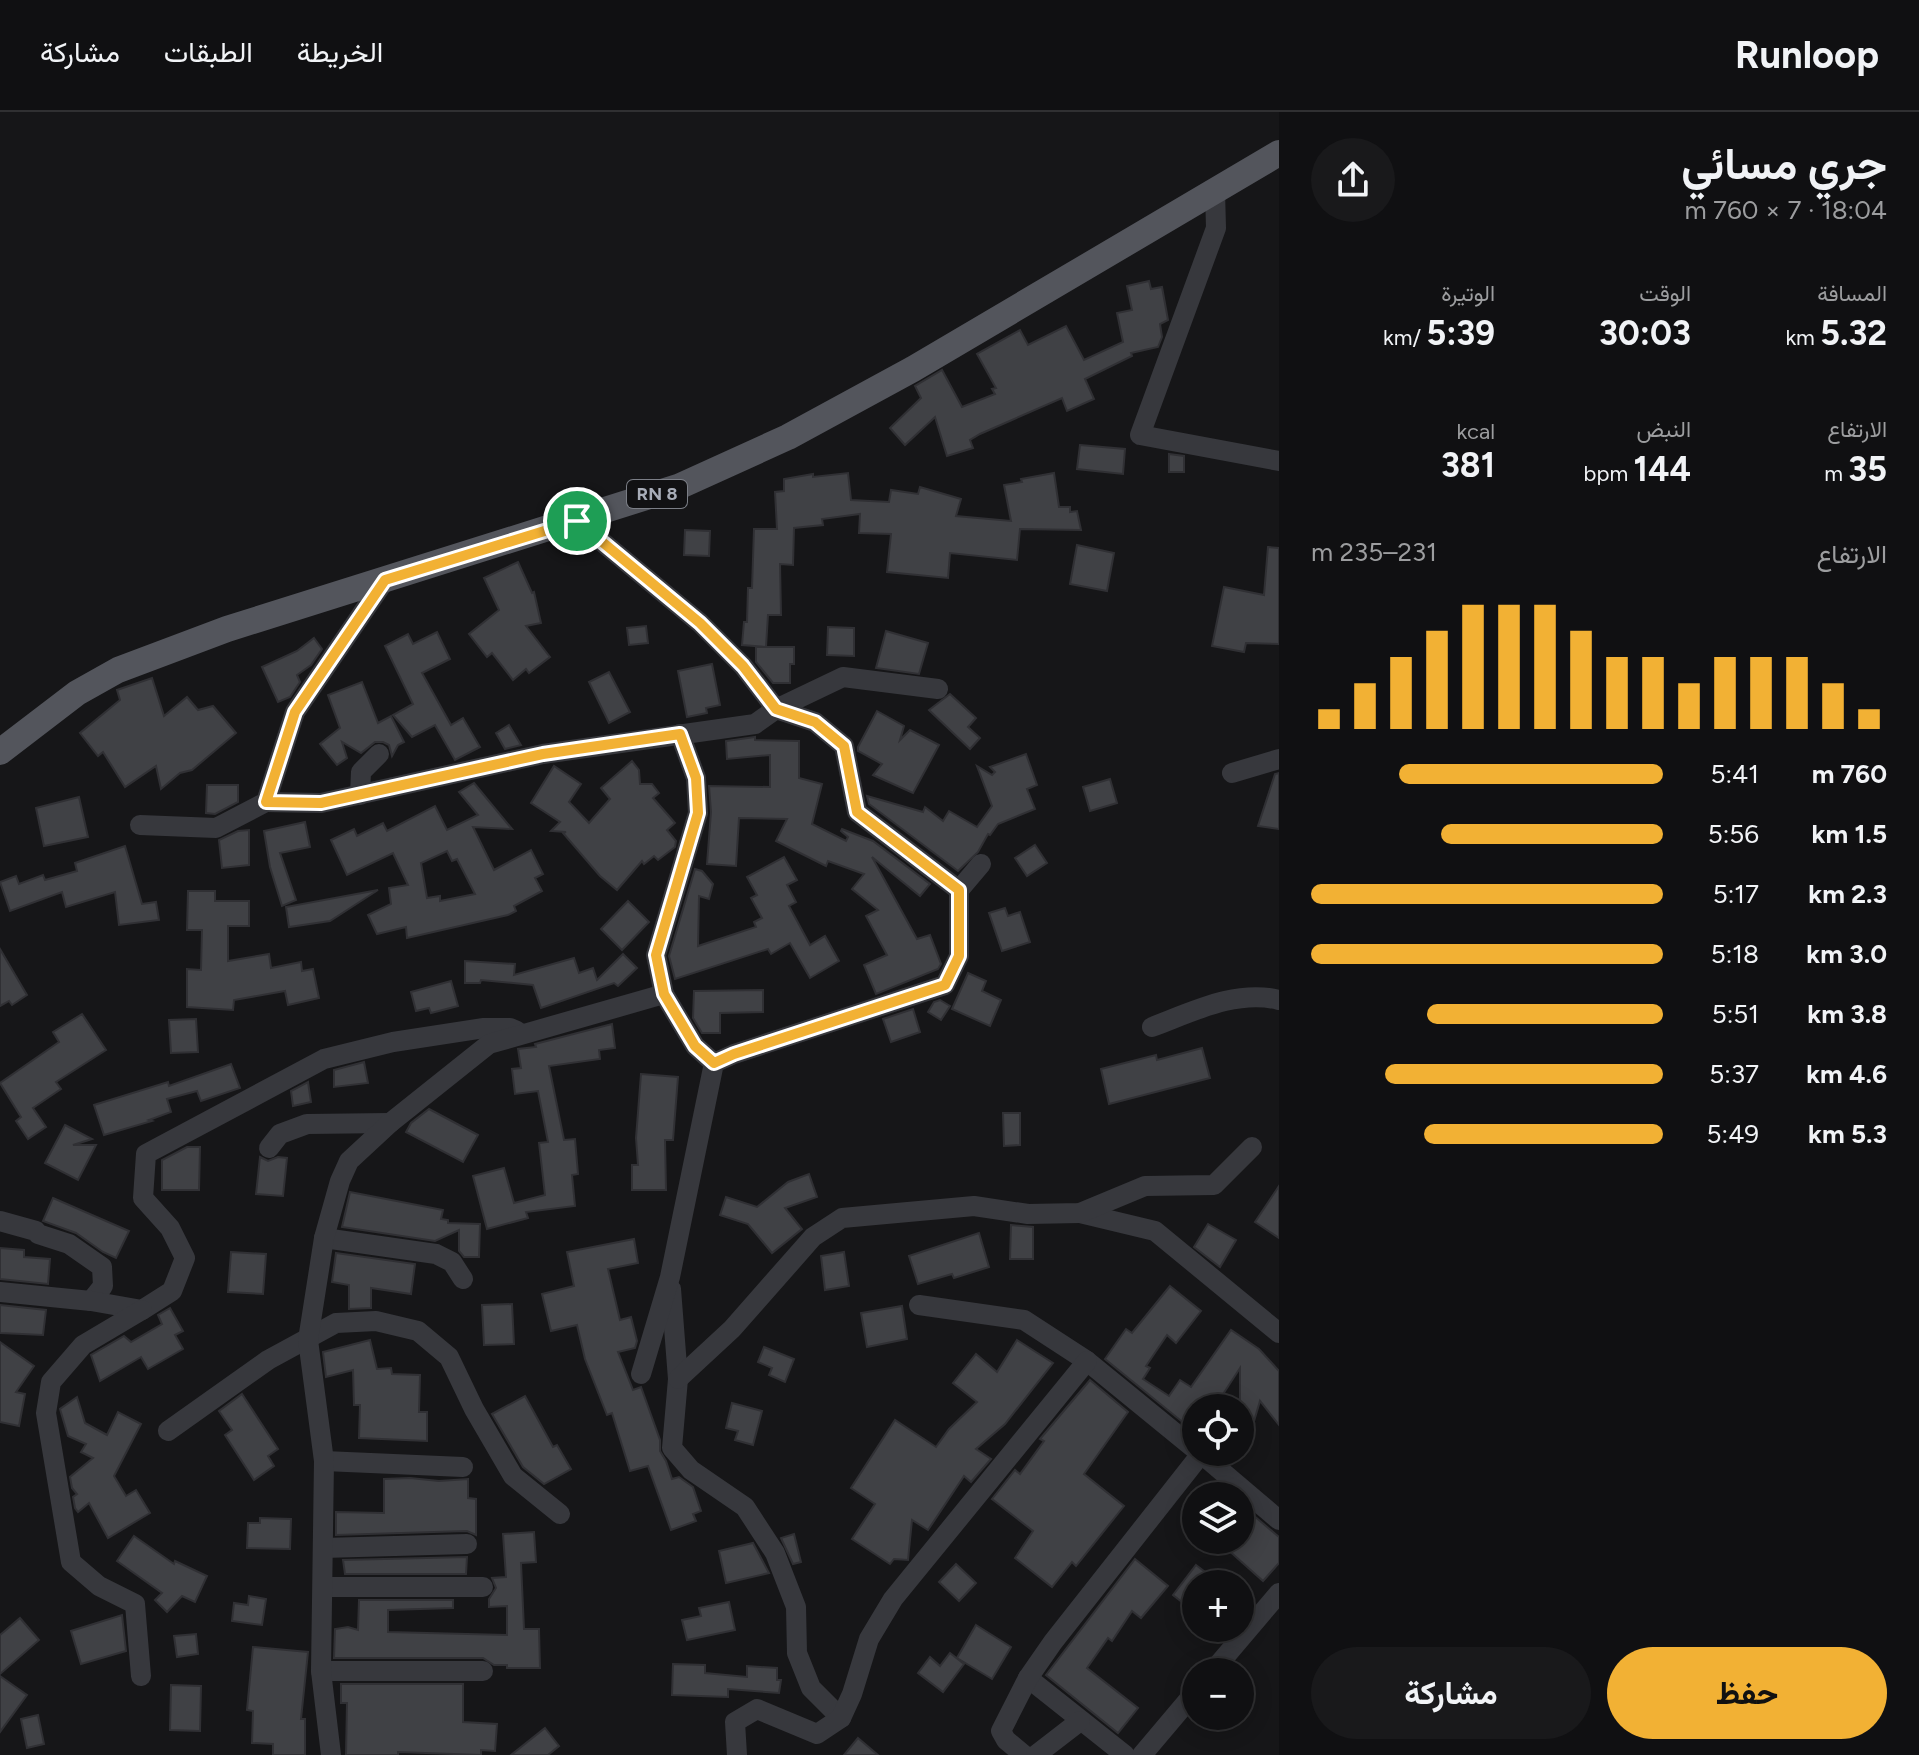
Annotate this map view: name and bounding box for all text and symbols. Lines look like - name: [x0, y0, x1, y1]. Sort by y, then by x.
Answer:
- text: Runloop: [1735, 32, 1879, 78]
- text: مشاركة: [40, 35, 120, 69]
- text: الطبقات: [164, 35, 253, 69]
- text: الخريطة: [297, 35, 383, 69]
- text: جري مسائي: [1681, 137, 1887, 190]
- button: share: [1311, 138, 1395, 222]
- text: 18:04 · 7 × 760 m: [1685, 194, 1887, 226]
- text: الوتيرة: [1441, 280, 1495, 307]
- text: الوقت: [1639, 280, 1691, 307]
- text: المسافة: [1817, 280, 1887, 307]
- text: 5:39: [1426, 313, 1495, 354]
- text: 30:03: [1599, 313, 1691, 354]
- text: 5.32: [1820, 313, 1887, 354]
- text: /km: [1383, 324, 1426, 351]
- text: km: [1785, 324, 1820, 351]
- text: النبض: [1637, 416, 1691, 443]
- text: الارتفاع: [1827, 416, 1887, 443]
- text: kcal: [1457, 418, 1495, 445]
- text: 381: [1441, 445, 1495, 486]
- text: 144: [1634, 449, 1691, 490]
- text: 35: [1848, 449, 1887, 490]
- text: bpm: [1584, 460, 1634, 487]
- text: m: [1824, 460, 1848, 487]
- road number: RN 8: [627, 480, 687, 508]
- pin: [543, 487, 611, 555]
- icon: arrive: [555, 499, 599, 543]
- text: 231–235 m: [1311, 536, 1437, 568]
- text: الارتفاع: [1816, 538, 1887, 570]
- text: 5:41: [1711, 758, 1759, 790]
- text: 760 m: [1812, 758, 1887, 790]
- text: 5:56: [1708, 818, 1759, 850]
- text: 1.5 km: [1812, 818, 1887, 850]
- text: 5:17: [1713, 878, 1759, 910]
- text: 2.3 km: [1808, 878, 1887, 910]
- text: 5:18: [1711, 938, 1759, 970]
- text: 3.0 km: [1806, 938, 1887, 970]
- text: 5:51: [1712, 998, 1759, 1030]
- text: 3.8 km: [1807, 998, 1887, 1030]
- text: 5:37: [1709, 1058, 1759, 1090]
- text: 4.6 km: [1806, 1058, 1887, 1090]
- text: 5:49: [1707, 1118, 1759, 1150]
- text: 5.3 km: [1808, 1118, 1887, 1150]
- map controls: [1182, 1394, 1254, 1730]
- button: locate: [1182, 1394, 1254, 1466]
- button: layers: [1182, 1482, 1254, 1554]
- button: +: [1182, 1570, 1254, 1642]
- button: مشاركة: [1311, 1647, 1591, 1739]
- button: حفظ: [1607, 1647, 1887, 1739]
- button: −: [1182, 1658, 1254, 1730]

